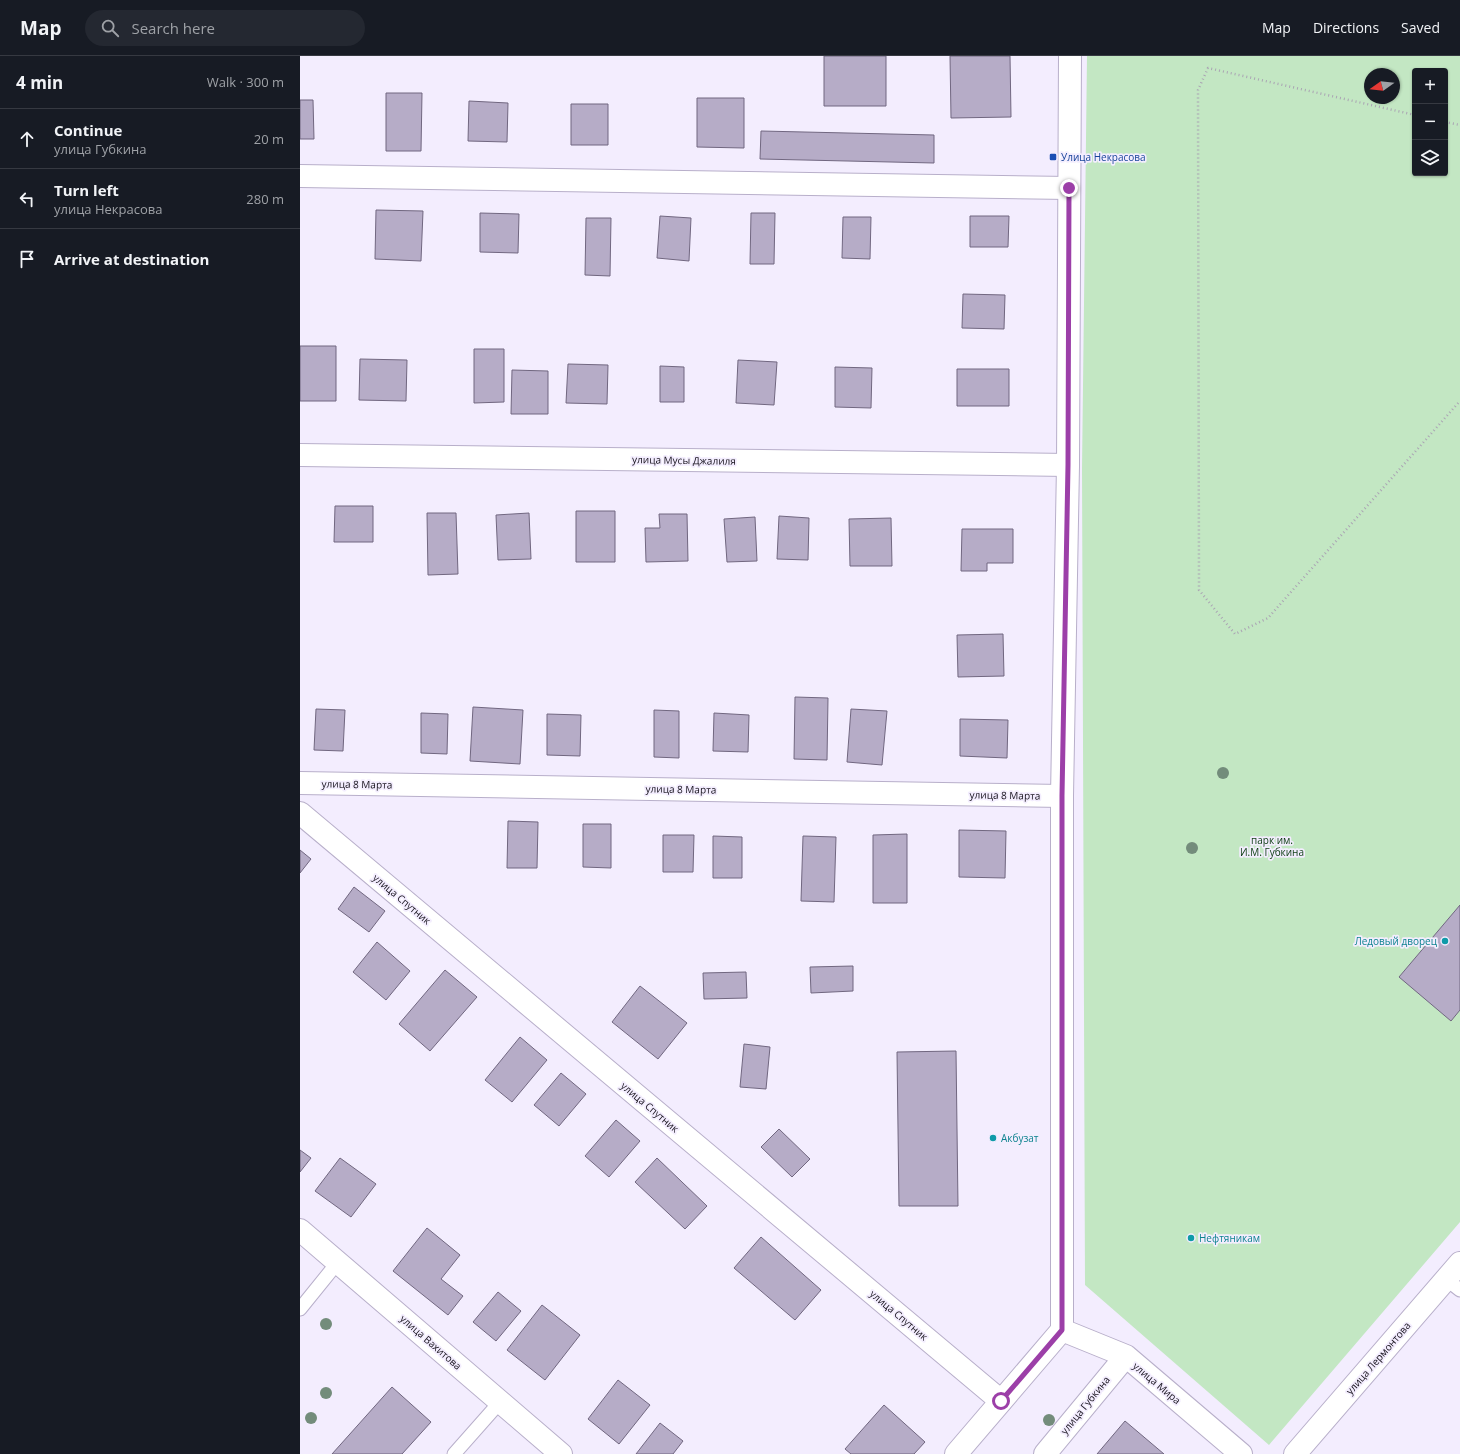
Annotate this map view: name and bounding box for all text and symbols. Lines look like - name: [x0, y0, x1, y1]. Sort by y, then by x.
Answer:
- search box: [85, 10, 365, 46]
- text: Map: [20, 15, 61, 41]
- icon: search: [99, 17, 121, 39]
- text: Search here: [131, 18, 215, 38]
- text: Map: [1262, 18, 1291, 37]
- text: Directions: [1313, 18, 1379, 37]
- text: Saved: [1401, 18, 1440, 37]
- north arrow: [1364, 68, 1400, 104]
- map controls: [1412, 68, 1448, 176]
- button: +: [1412, 68, 1448, 104]
- text: 4 min: [16, 71, 63, 94]
- text: Walk · 300 m: [207, 73, 284, 91]
- button: −: [1412, 104, 1448, 140]
- text: Continue: [54, 120, 122, 140]
- icon: ahead: [16, 128, 38, 150]
- text: 20 m: [254, 130, 284, 148]
- text: улица Губкина: [54, 140, 146, 158]
- button: layers: [1412, 140, 1448, 176]
- place label: Улица Некрасова: [1061, 150, 1146, 164]
- marker: Улица Некрасова: [1048, 152, 1058, 162]
- route end: [1060, 179, 1078, 197]
- text: Turn left: [54, 180, 119, 200]
- icon: left: [16, 188, 38, 210]
- text: 280 m: [246, 190, 284, 208]
- text: улица Некрасова: [54, 200, 162, 218]
- icon: arrive: [16, 248, 38, 270]
- text: Arrive at destination: [54, 249, 209, 269]
- street label: улица Мусы Джалиля: [632, 452, 736, 468]
- street label: улица 8 Марта: [322, 776, 392, 792]
- street label: улица 8 Марта: [646, 781, 716, 797]
- street label: улица 8 Марта: [970, 787, 1040, 803]
- park label: парк им. И.М. Губкина: [1240, 833, 1304, 859]
- street label: улица Спутник: [370, 871, 435, 928]
- place label: Ледовый дворец: [1355, 934, 1438, 948]
- marker: Ледовый дворец: [1440, 936, 1450, 946]
- street label: улица Спутник: [618, 1079, 683, 1136]
- place label: Акбузат: [1001, 1131, 1039, 1145]
- marker: Акбузат: [988, 1133, 998, 1143]
- place label: Нефтяникам: [1199, 1231, 1260, 1245]
- marker: Нефтяникам: [1186, 1233, 1196, 1243]
- street label: улица Спутник: [867, 1287, 932, 1344]
- street label: улица Вахитова: [397, 1311, 465, 1373]
- street label: улица Лермонтова: [1343, 1319, 1413, 1397]
- street label: улица Мира: [1130, 1359, 1184, 1407]
- street label: улица Губкина: [1057, 1373, 1113, 1437]
- route start: [992, 1392, 1010, 1410]

